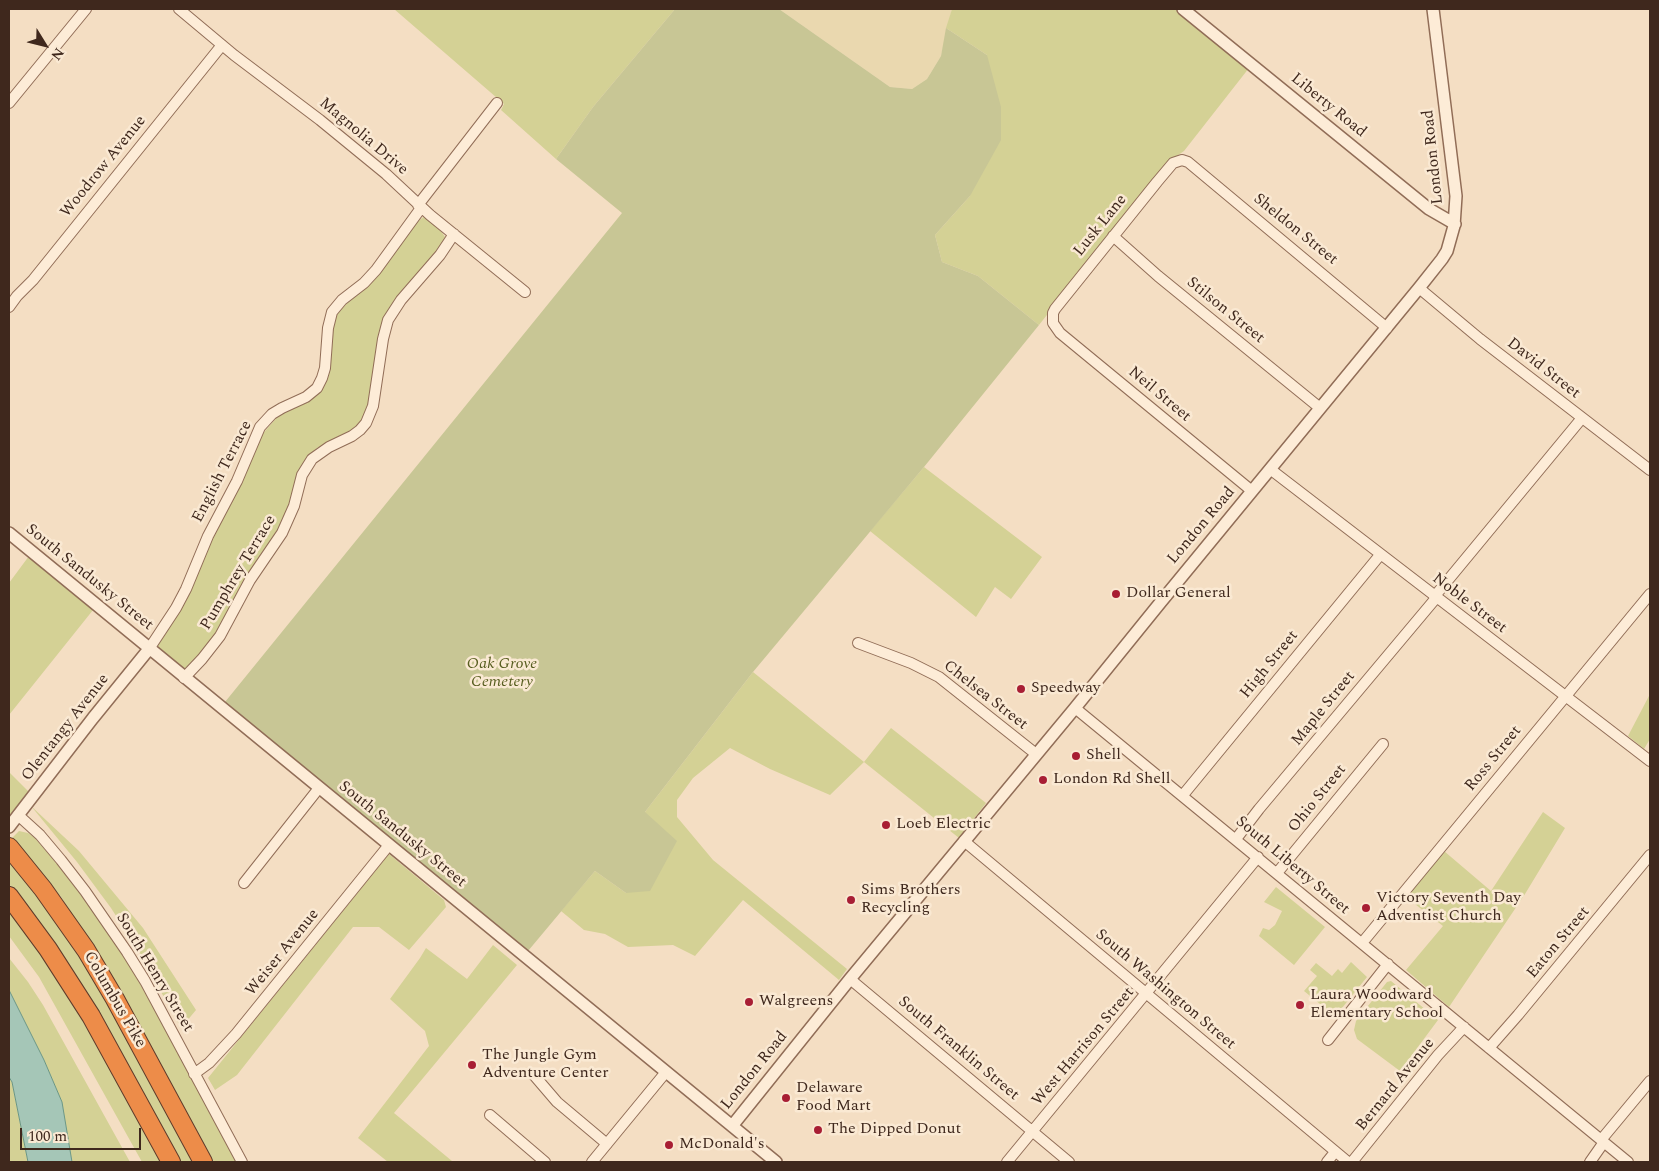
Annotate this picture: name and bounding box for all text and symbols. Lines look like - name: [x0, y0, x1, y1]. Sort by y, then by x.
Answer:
- north arrow: [20, 20, 70, 70]
- text: N: [46, 43, 69, 65]
- street label: Liberty Road: [1286, 70, 1370, 142]
- street label: Magnolia Drive: [315, 94, 411, 180]
- street label: London Road: [1419, 109, 1449, 205]
- street label: Woodrow Avenue: [57, 112, 151, 222]
- street label: Sheldon Street: [1249, 190, 1341, 270]
- street label: Lusk Lane: [1070, 191, 1132, 261]
- street label: Stilson Street: [1182, 274, 1268, 348]
- street label: David Street: [1502, 334, 1584, 404]
- street label: Neil Street: [1124, 363, 1194, 427]
- street label: English Terrace: [189, 418, 257, 526]
- street label: London Road: [1164, 483, 1240, 569]
- street label: Pumphrey Terrace: [197, 512, 281, 634]
- street label: South Sandusky Street: [21, 521, 157, 635]
- street label: Noble Street: [1428, 570, 1510, 638]
- place label: Dollar General: [1126, 584, 1231, 604]
- marker: Dollar General: [1110, 588, 1122, 600]
- street label: High Street: [1237, 627, 1303, 703]
- park label: Oak Grove Cemetery: [467, 655, 537, 693]
- street label: Chelsea Street: [939, 657, 1031, 735]
- street label: Maple Street: [1288, 668, 1360, 750]
- street label: Olentangy Avenue: [18, 671, 114, 785]
- place label: Speedway: [1031, 679, 1101, 699]
- marker: Speedway: [1015, 683, 1027, 695]
- street label: Ross Street: [1462, 722, 1526, 796]
- place label: Shell: [1086, 746, 1121, 766]
- marker: Shell: [1070, 750, 1082, 762]
- street label: Ohio Street: [1285, 761, 1351, 837]
- place label: London Rd Shell: [1053, 770, 1170, 790]
- marker: London Rd Shell: [1037, 774, 1049, 786]
- street label: South Sandusky Street: [334, 778, 470, 892]
- street label: South Liberty Street: [1231, 813, 1353, 919]
- place label: Loeb Electric: [896, 815, 991, 835]
- marker: Loeb Electric: [880, 819, 892, 831]
- place label: Sims Brothers Recycling: [861, 881, 961, 919]
- place label: Victory Seventh Day Adventist Church: [1376, 889, 1521, 927]
- marker: Sims Brothers Recycling: [845, 894, 857, 906]
- marker: Victory Seventh Day Adventist Church: [1360, 902, 1372, 914]
- street label: Eaton Street: [1523, 903, 1595, 983]
- street label: Weiser Avenue: [242, 906, 324, 1000]
- street label: South Henry Street: [111, 910, 197, 1036]
- street label: South Washington Street: [1091, 926, 1239, 1054]
- street label: Columbus Pike: [79, 948, 149, 1052]
- street label: West Harrison Street: [1029, 984, 1139, 1110]
- place label: Laura Woodward Elementary School: [1310, 986, 1443, 1024]
- place label: Walgreens: [759, 992, 833, 1012]
- street label: South Franklin Street: [894, 993, 1022, 1105]
- marker: Walgreens: [743, 996, 755, 1008]
- marker: Laura Woodward Elementary School: [1294, 999, 1306, 1011]
- street label: London Road: [718, 1028, 792, 1114]
- street label: Bernard Avenue: [1353, 1035, 1439, 1135]
- place label: The Jungle Gym Adventure Center: [482, 1046, 609, 1084]
- marker: The Jungle Gym Adventure Center: [466, 1059, 478, 1071]
- place label: Delaware Food Mart: [796, 1079, 871, 1117]
- marker: Delaware Food Mart: [780, 1092, 792, 1104]
- scale bar: [22, 1118, 144, 1150]
- place label: The Dipped Donut: [828, 1120, 961, 1140]
- marker: The Dipped Donut: [812, 1124, 824, 1136]
- text: 100 m: [28, 1125, 67, 1148]
- place label: McDonald's: [679, 1135, 765, 1155]
- marker: McDonald's: [663, 1139, 675, 1151]

